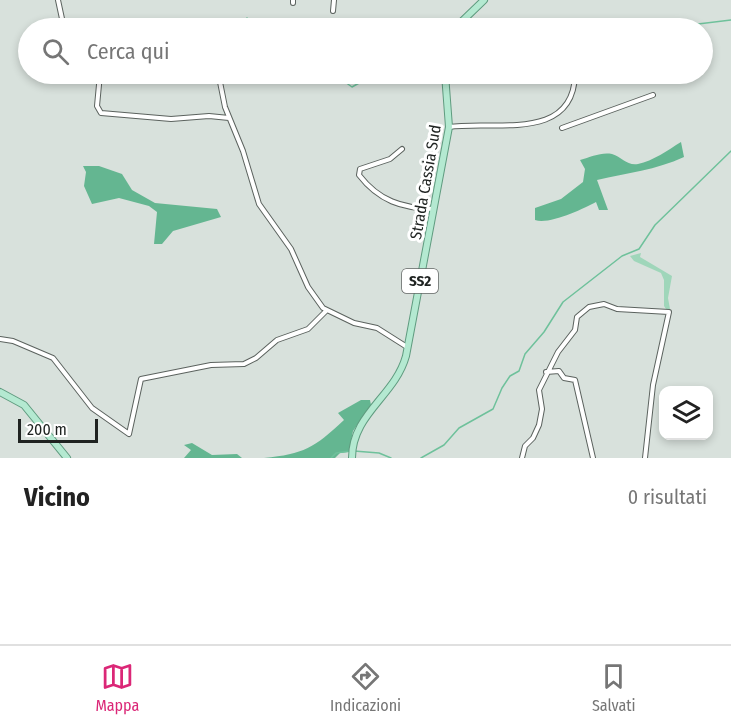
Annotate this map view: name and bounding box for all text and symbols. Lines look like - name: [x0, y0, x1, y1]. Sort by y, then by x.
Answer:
- search box: [18, 18, 713, 84]
- icon: search: [39, 35, 72, 68]
- text: Cerca qui: [87, 38, 170, 65]
- street label: Strada Cassia Sud: [406, 123, 445, 241]
- road number: SS2: [402, 269, 438, 293]
- map controls: [659, 386, 713, 440]
- button: layers: [659, 386, 713, 440]
- scale bar: [18, 416, 98, 444]
- text: 200 m: [27, 420, 67, 439]
- text: Vicino: [24, 482, 90, 513]
- text: 0 risultati: [628, 485, 707, 509]
- tab: Mappa: [95, 660, 139, 715]
- tab: Indicazioni: [330, 660, 401, 715]
- tab: Salvati: [592, 660, 636, 715]

